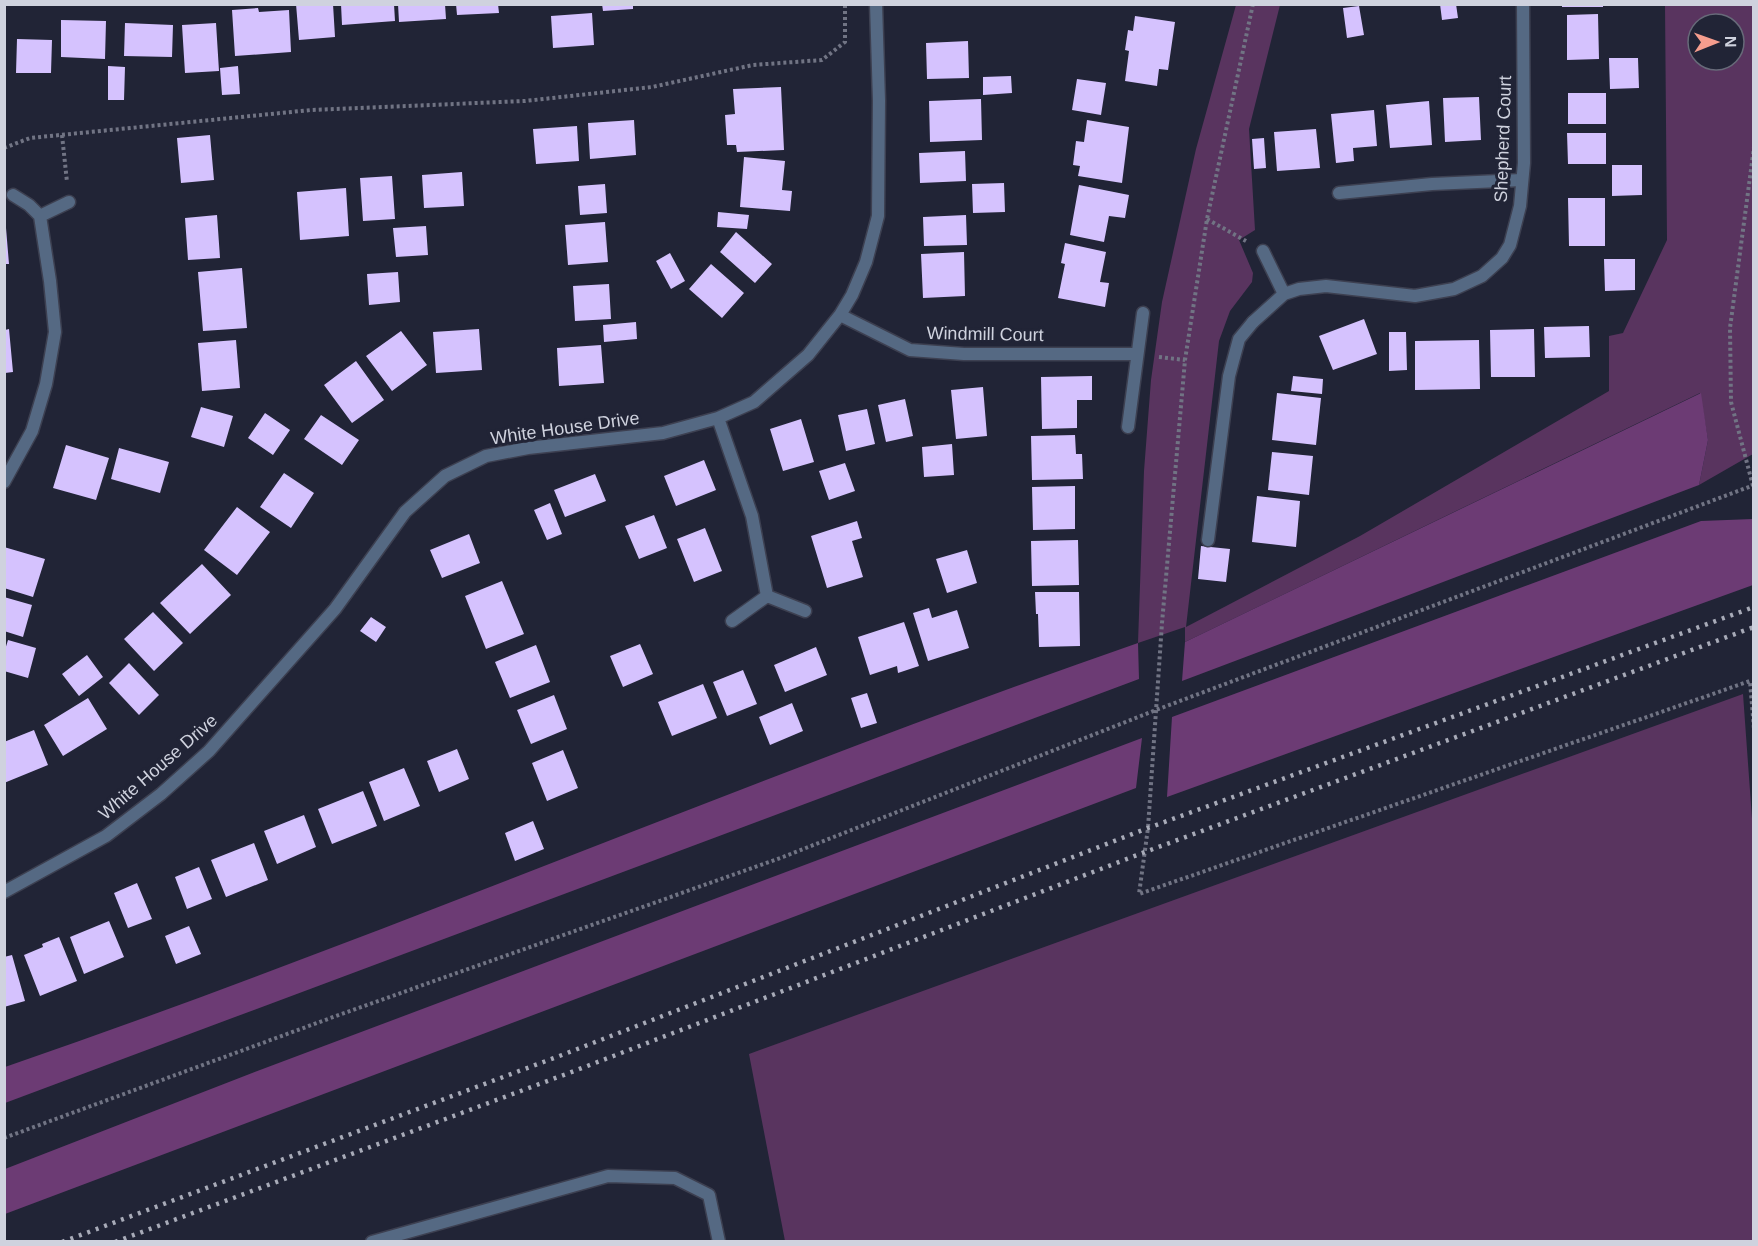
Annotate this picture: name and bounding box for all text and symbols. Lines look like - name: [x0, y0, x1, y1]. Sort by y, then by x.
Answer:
- north arrow: [1686, 12, 1746, 72]
- text: N: [1722, 36, 1739, 48]
- street label: Shepherd Court: [1491, 75, 1515, 203]
- street label: Windmill Court: [926, 323, 1044, 345]
- street label: White House Drive: [489, 408, 641, 448]
- street label: White House Drive: [95, 710, 221, 824]

